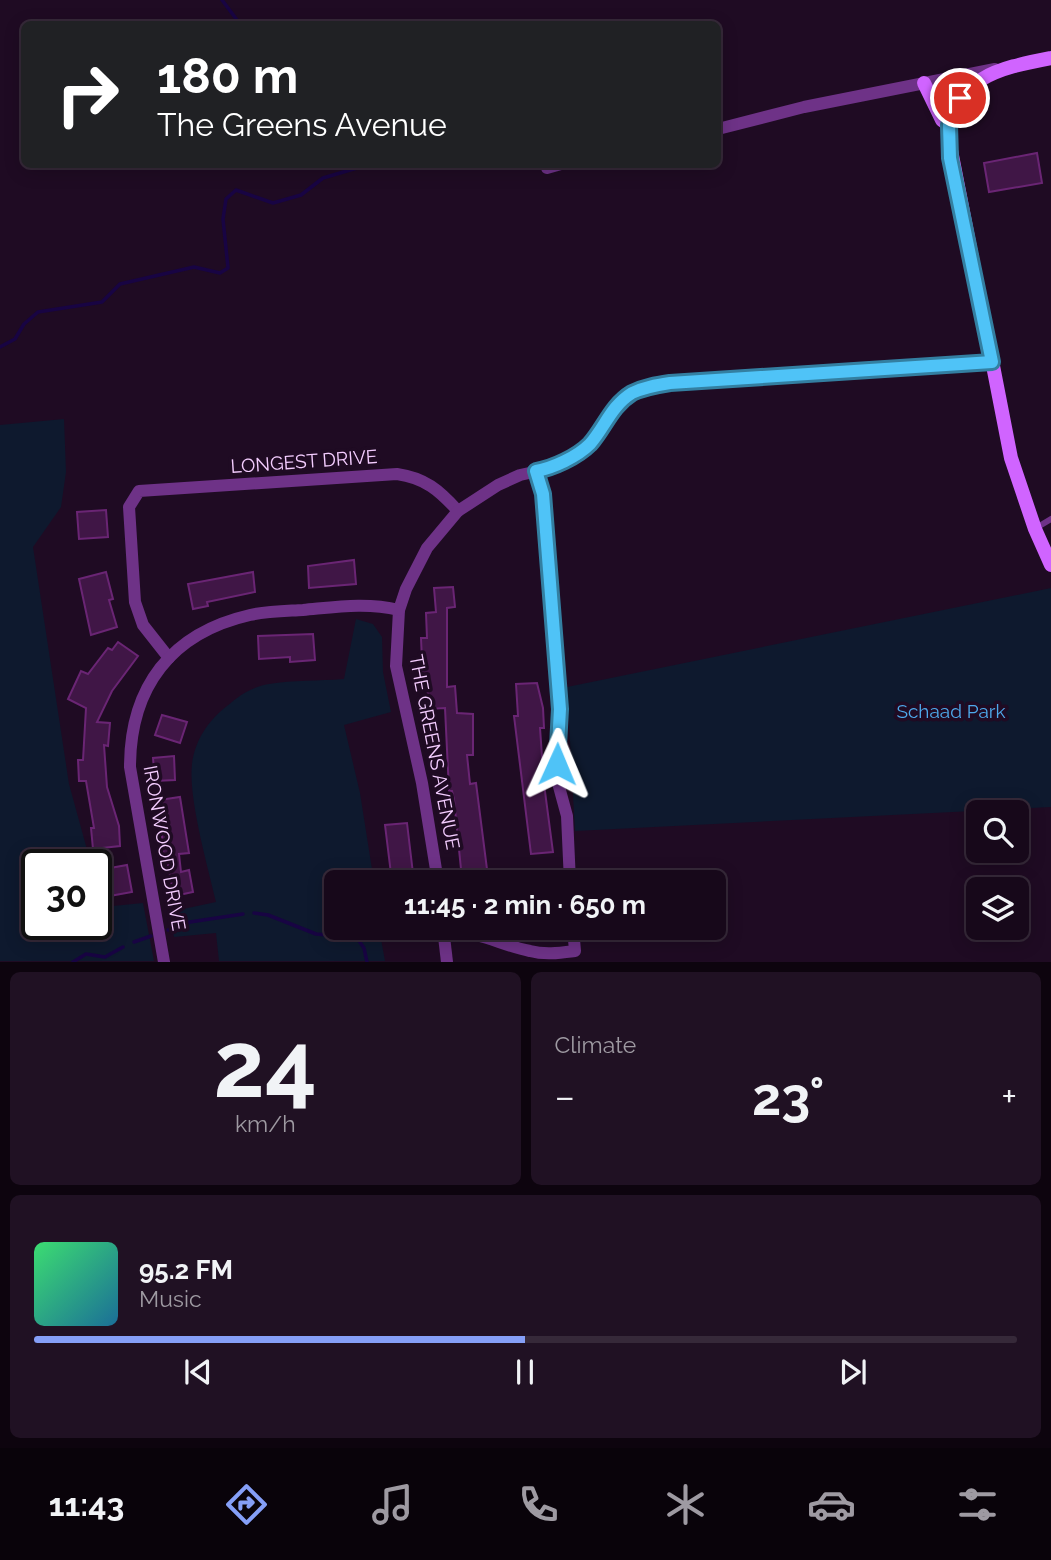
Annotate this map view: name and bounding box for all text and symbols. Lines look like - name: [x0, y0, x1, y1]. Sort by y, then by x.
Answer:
- text: 180 m: [157, 47, 298, 104]
- icon: right: [42, 49, 133, 140]
- pin: [930, 68, 990, 128]
- icon: arrive: [941, 79, 979, 117]
- text: The Greens Avenue: [157, 106, 447, 143]
- street label: LONGEST DRIVE: [230, 445, 378, 477]
- street label: THE GREENS AVENUE: [405, 653, 465, 851]
- park label: Schaad Park: [896, 700, 1006, 722]
- position arrow: [520, 727, 594, 801]
- street label: IRONWOOD DRIVE: [140, 764, 190, 932]
- map controls: [966, 800, 1029, 940]
- button: search: [966, 800, 1029, 863]
- speed limit sign: 30: [21, 849, 112, 940]
- button: layers: [966, 877, 1029, 940]
- text: 11:45 · 2 min · 650 m: [404, 890, 646, 920]
- text: 24: [214, 1011, 317, 1118]
- text: Climate: [555, 1031, 636, 1058]
- text: 23°: [752, 1066, 824, 1127]
- text: −: [555, 1074, 575, 1119]
- text: +: [1001, 1074, 1017, 1119]
- text: km/h: [235, 1110, 296, 1137]
- text: 95.2 FM: [139, 1255, 233, 1285]
- text: Music: [139, 1285, 202, 1312]
- icon: previous: [179, 1353, 217, 1391]
- icon: pause: [506, 1353, 544, 1391]
- icon: next: [834, 1353, 872, 1391]
- icon: directions: [222, 1480, 271, 1529]
- icon: music: [368, 1480, 417, 1529]
- icon: phone: [514, 1480, 563, 1529]
- icon: climate: [661, 1480, 710, 1529]
- icon: car: [807, 1480, 856, 1529]
- icon: filters: [953, 1480, 1002, 1529]
- text: 11:43: [49, 1486, 124, 1523]

